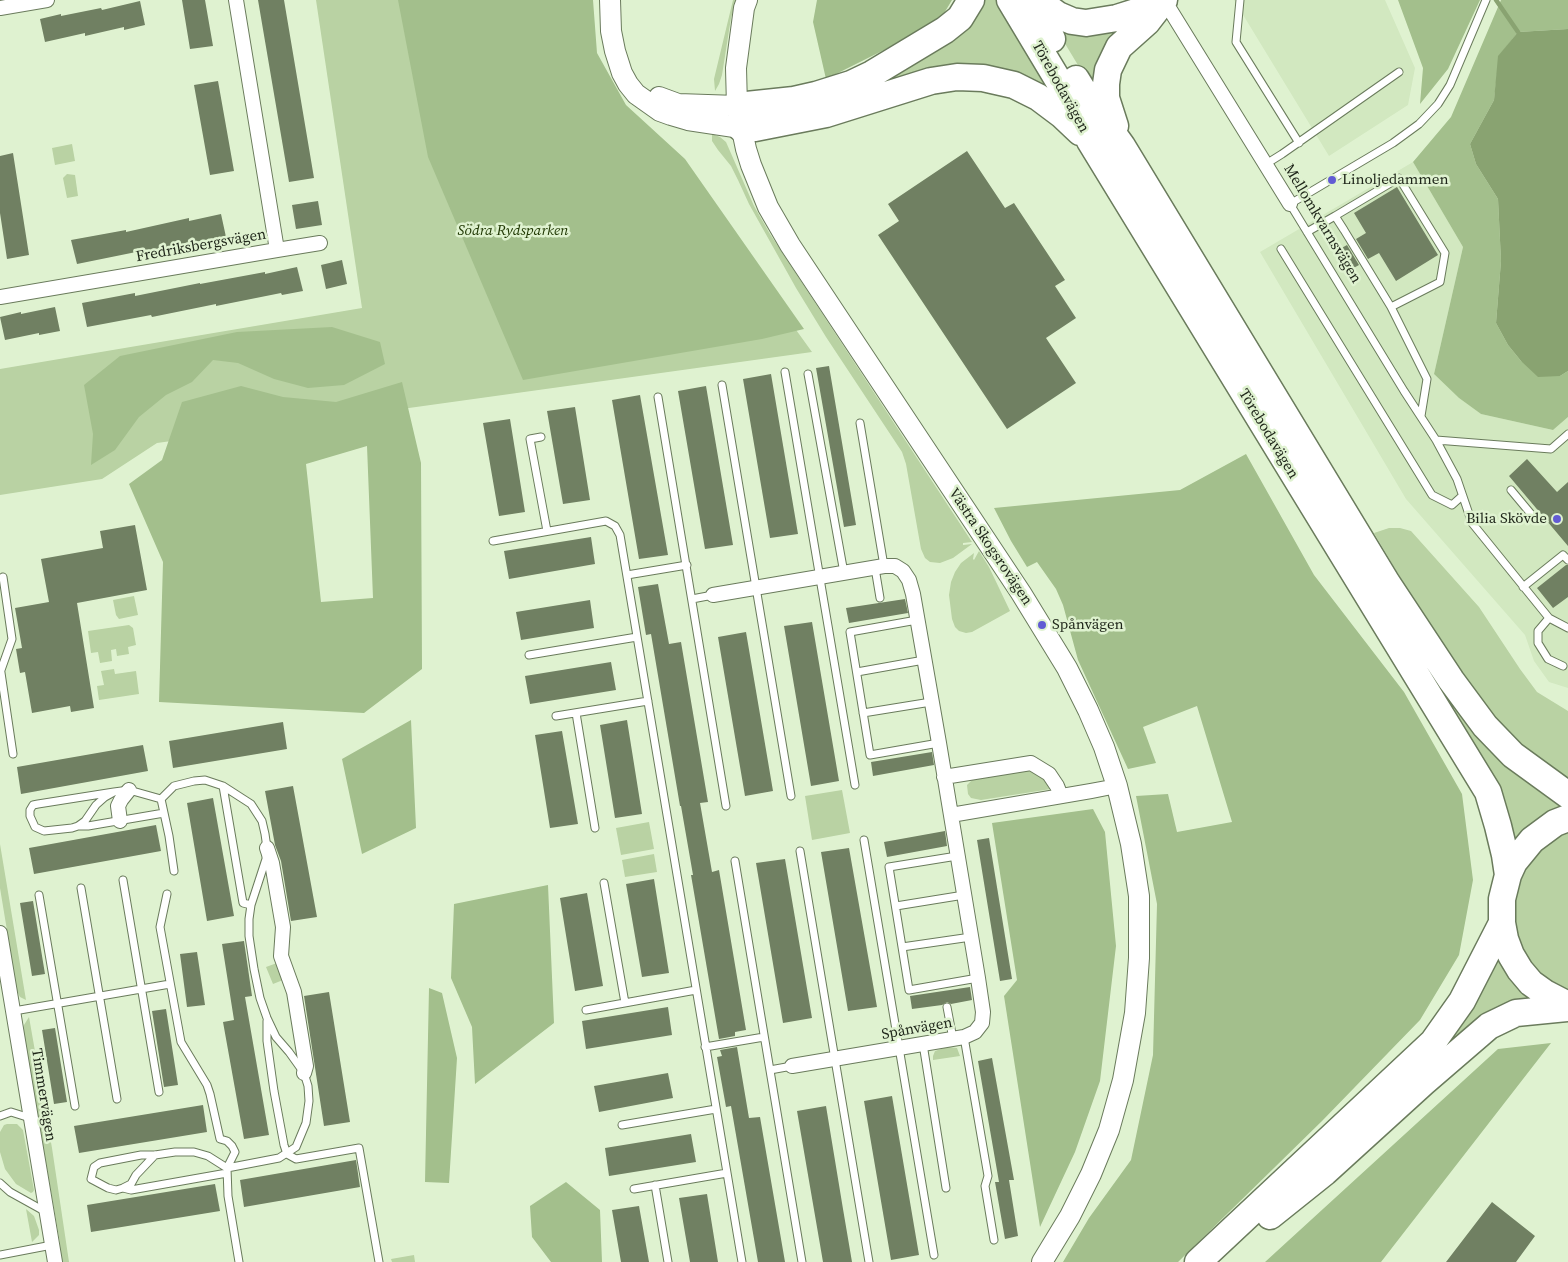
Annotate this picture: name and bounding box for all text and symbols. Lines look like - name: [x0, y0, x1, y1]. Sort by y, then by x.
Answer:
- street label: Törebodavägen: [1027, 38, 1093, 136]
- street label: Mellomkvarnsvägen: [1279, 161, 1365, 287]
- place label: Linoljedammen: [1342, 171, 1449, 189]
- marker: Linoljedammen: [1326, 174, 1338, 186]
- park label: Södra Rydsparken: [457, 222, 569, 240]
- street label: Fredriksbergsvägen: [134, 226, 268, 266]
- street label: Törebodavägen: [1234, 386, 1302, 482]
- street label: Västra Skogsrovägen: [944, 485, 1036, 609]
- place label: Bilia Skövde: [1466, 510, 1547, 528]
- marker: Bilia Skövde: [1551, 513, 1563, 525]
- place label: Spånvägen: [1052, 616, 1124, 634]
- marker: Spånvägen: [1036, 619, 1048, 631]
- street label: Spånvägen: [880, 1014, 954, 1044]
- street label: Timmervägen: [27, 1047, 59, 1143]

